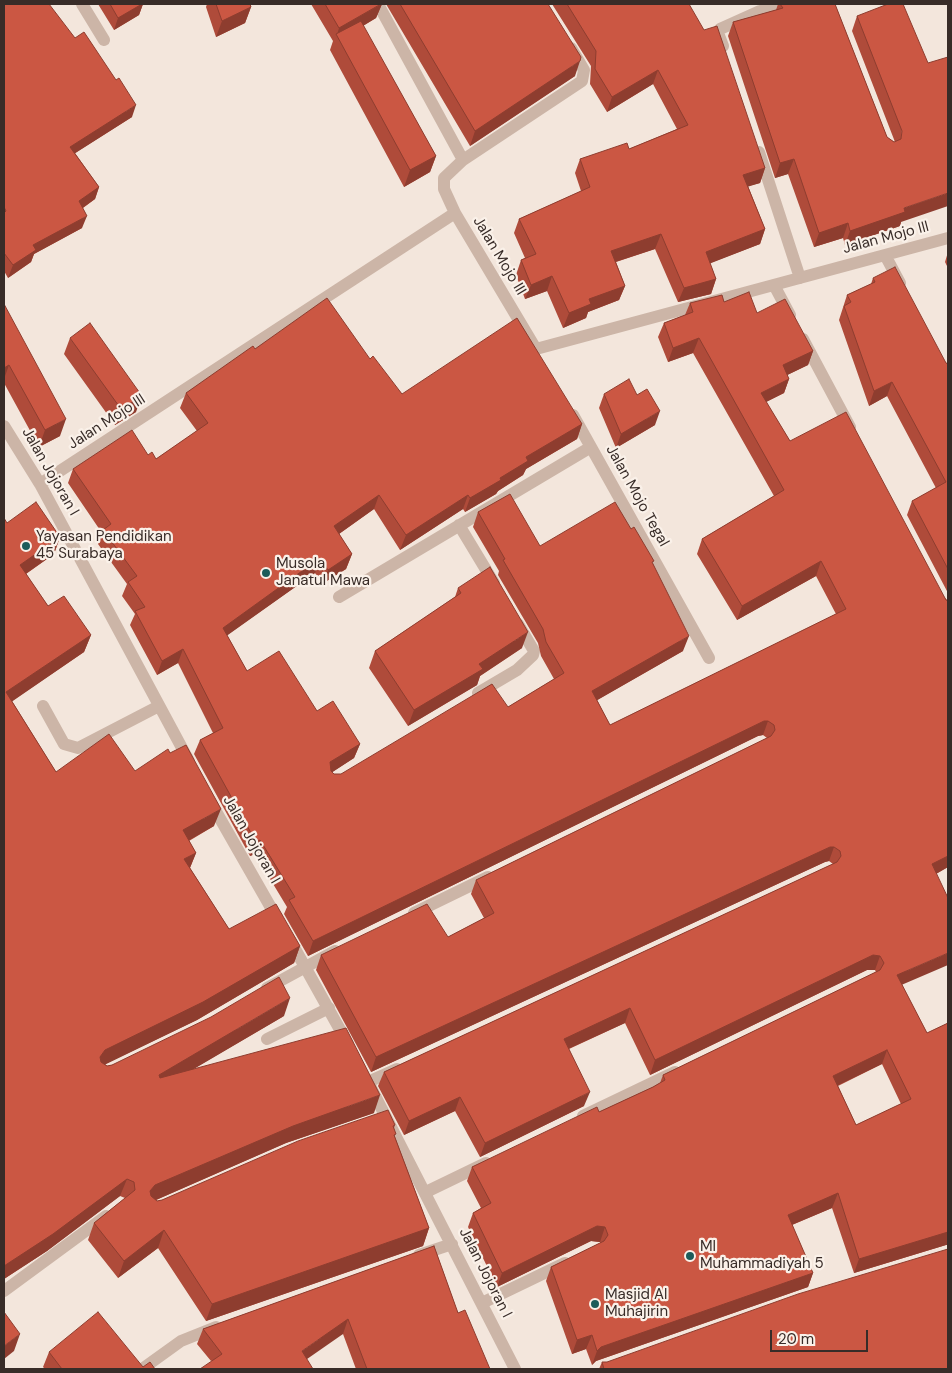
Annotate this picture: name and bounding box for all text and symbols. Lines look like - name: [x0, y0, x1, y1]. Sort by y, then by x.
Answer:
- street label: Jalan Mojo III: [469, 213, 529, 299]
- street label: Jalan Mojo III: [841, 218, 931, 258]
- street label: Jalan Mojo III: [65, 390, 149, 454]
- street label: Jalan Jojoran I: [18, 425, 82, 519]
- street label: Jalan Mojo Tegal: [602, 442, 672, 550]
- place label: Yayasan Pendidikan 45 Surabaya: [36, 528, 172, 563]
- marker: Yayasan Pendidikan 45 Surabaya: [20, 540, 32, 552]
- place label: Musola Janatul Mawa: [276, 555, 370, 590]
- marker: Musola Janatul Mawa: [260, 567, 272, 579]
- street label: Jalan Jojoran I: [219, 793, 283, 887]
- street label: Jalan Jojoran I: [455, 1225, 515, 1321]
- place label: MI Muhammadiyah 5: [700, 1238, 824, 1273]
- marker: MI Muhammadiyah 5: [684, 1250, 696, 1262]
- place label: Masjid Al Muhajirin: [605, 1286, 668, 1321]
- marker: Masjid Al Muhajirin: [589, 1298, 601, 1310]
- scale bar: [772, 1320, 870, 1352]
- text: 20 m: [778, 1329, 814, 1349]

